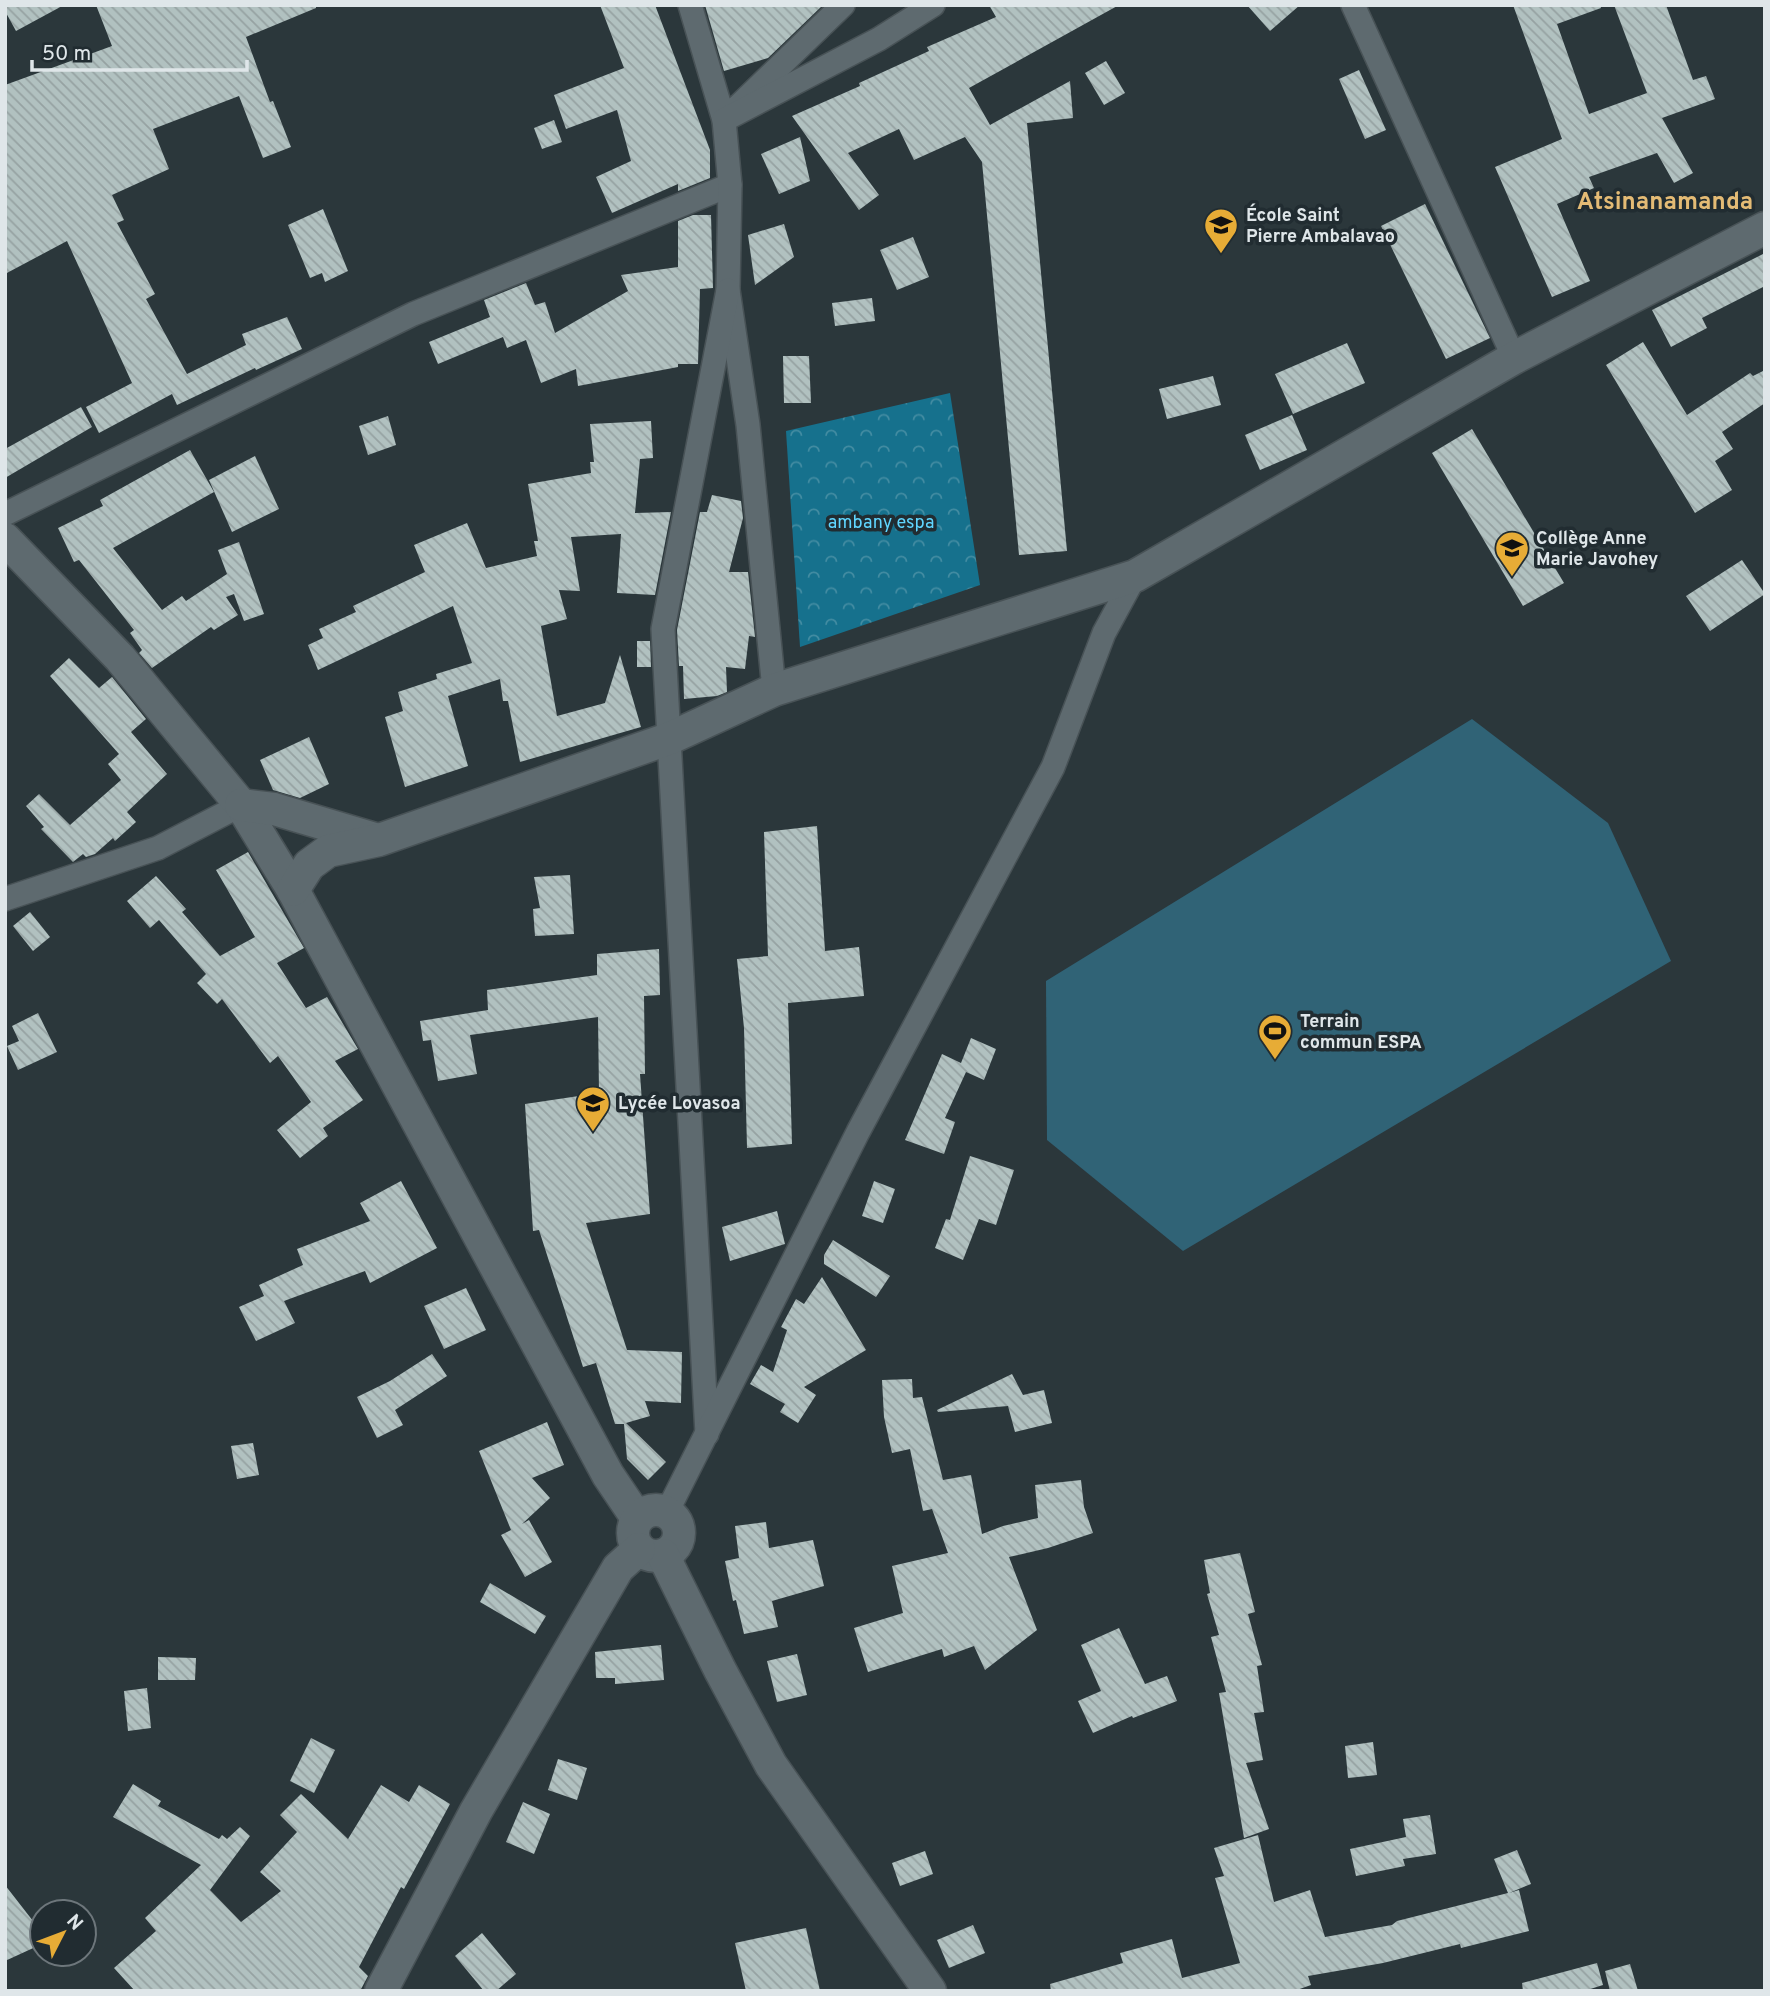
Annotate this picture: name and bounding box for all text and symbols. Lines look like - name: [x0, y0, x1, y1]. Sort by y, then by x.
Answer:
- scale bar: [32, 28, 247, 72]
- text: 50 m: [42, 41, 91, 68]
- district label: Atsinanamanda: [1577, 188, 1753, 218]
- place label: École Saint Pierre Ambalavao: [1246, 203, 1395, 249]
- school or university icon: École Saint Pierre Ambalavao: [1202, 206, 1240, 255]
- park label: ambany espa: [828, 512, 934, 535]
- place label: Collège Anne Marie Javohey: [1536, 528, 1658, 572]
- school or university icon: Collège Anne Marie Javohey: [1493, 529, 1531, 578]
- place label: Terrain commun ESPA: [1300, 1011, 1422, 1055]
- sports icon: Terrain commun ESPA: [1256, 1012, 1294, 1061]
- school or university icon: Lycée Lovasoa: [574, 1084, 612, 1133]
- place label: Lycée Lovasoa: [618, 1093, 741, 1116]
- north arrow: [28, 1898, 98, 1968]
- text: N: [61, 1910, 88, 1936]

